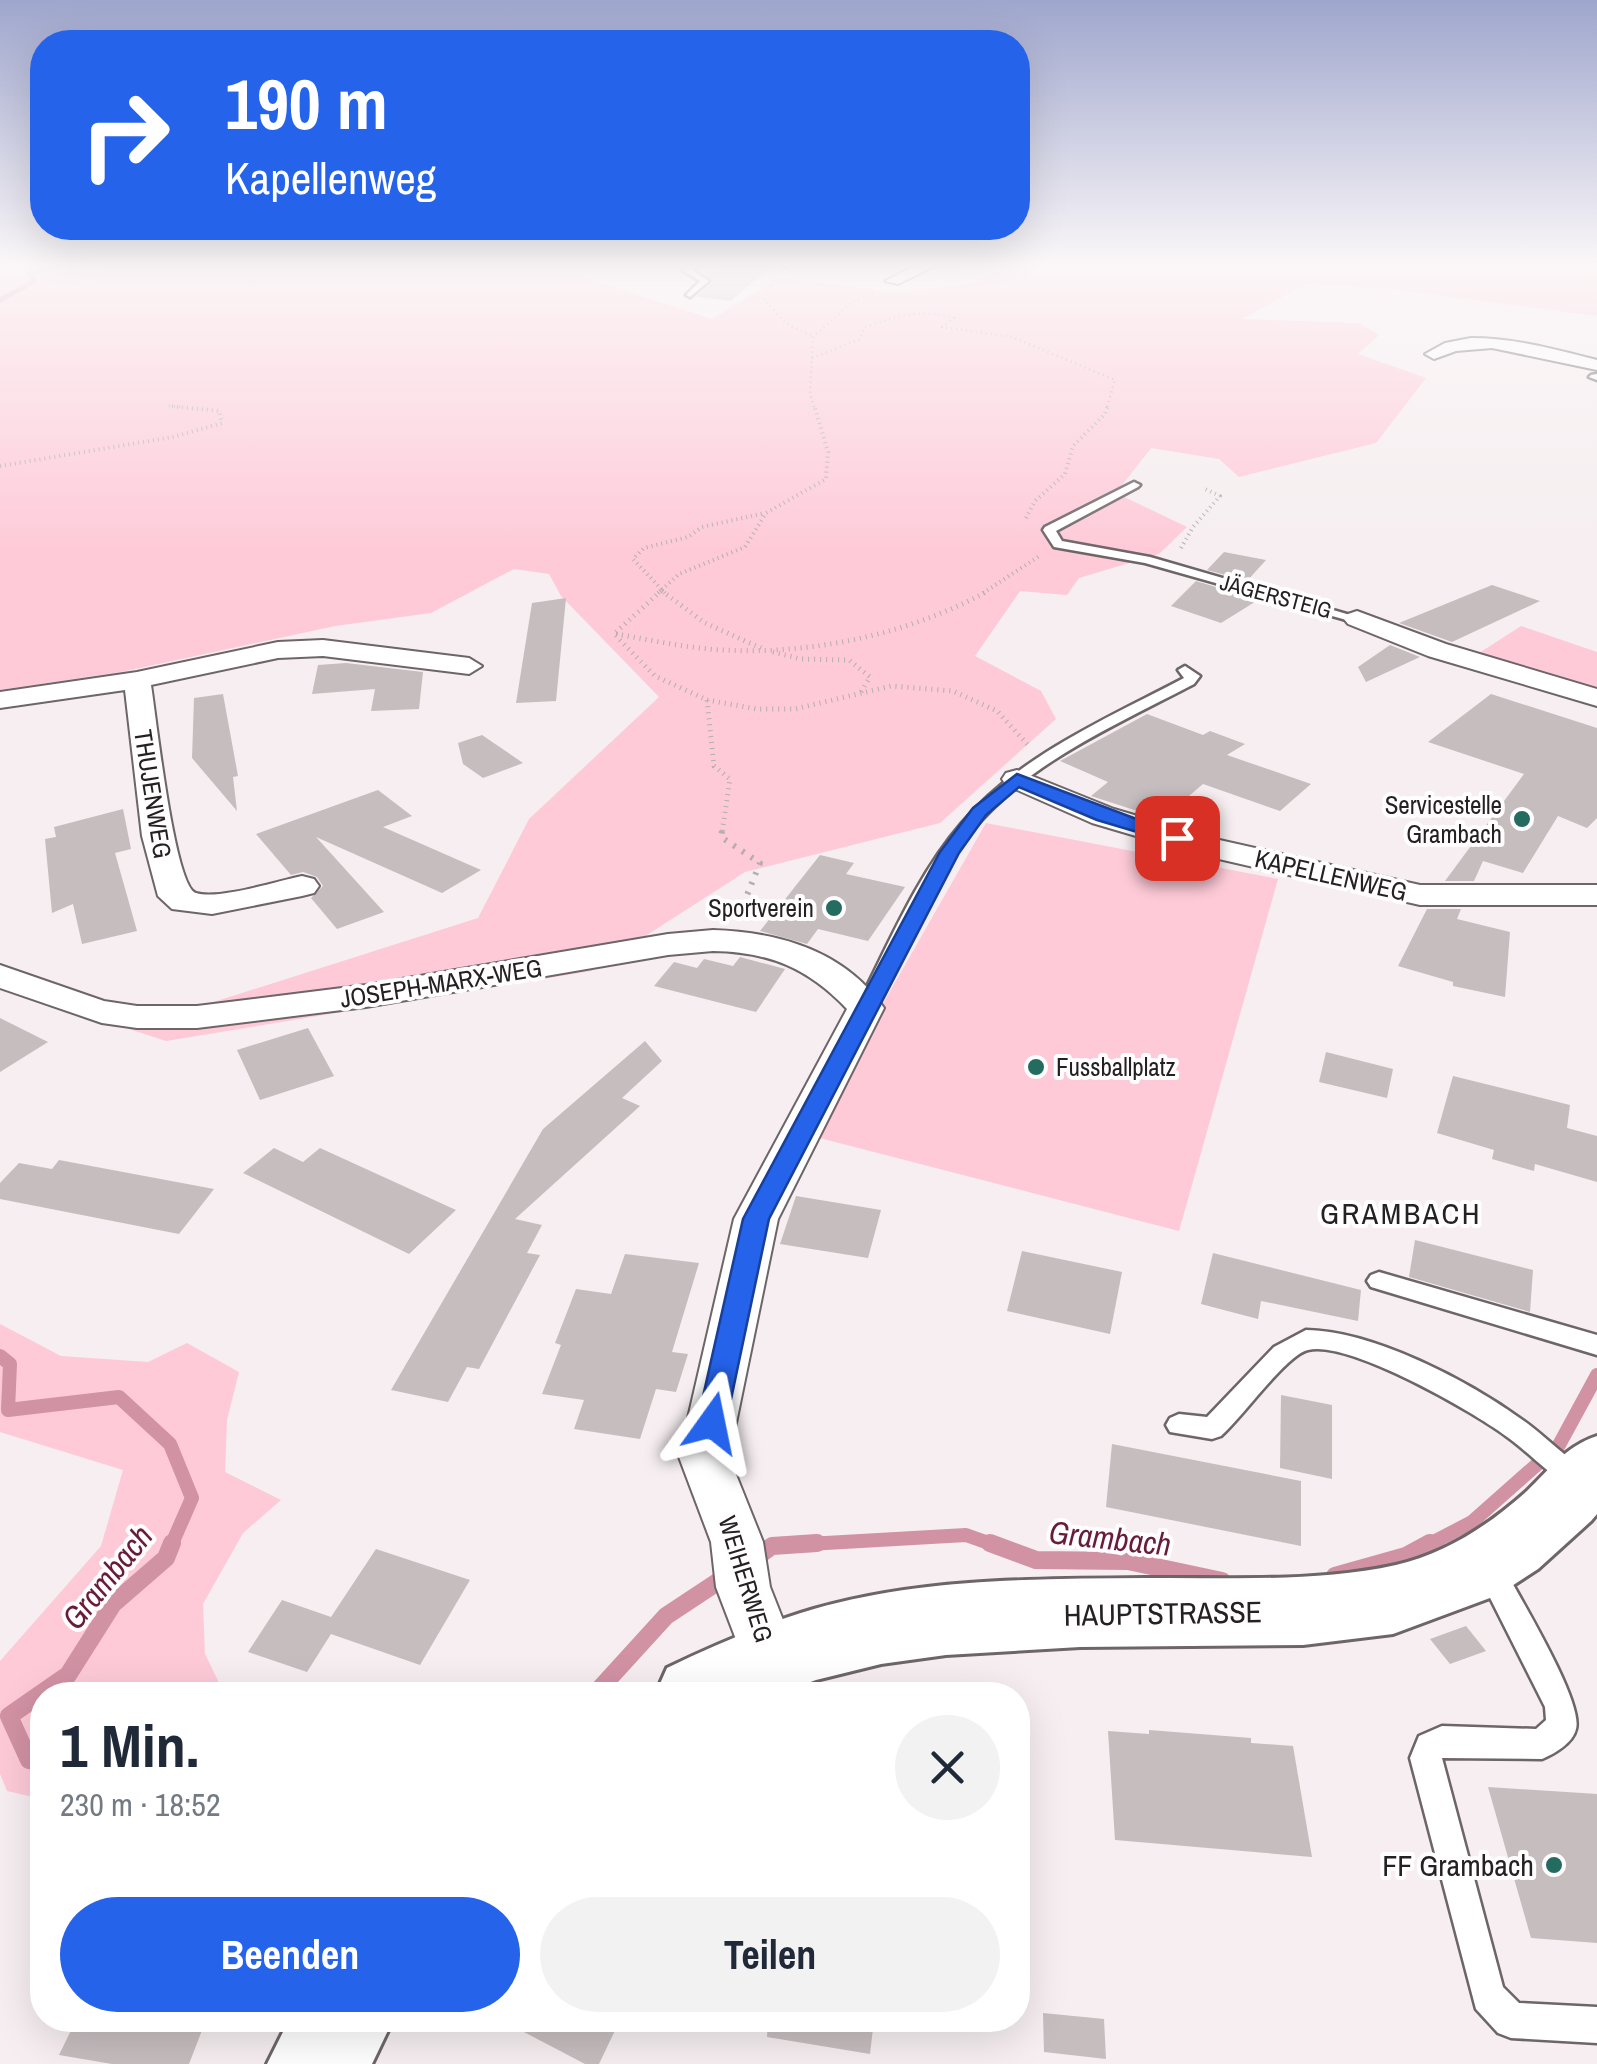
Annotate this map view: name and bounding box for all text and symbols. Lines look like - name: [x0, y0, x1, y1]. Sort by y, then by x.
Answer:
- text: 190 m: [225, 57, 388, 151]
- icon: right: [60, 70, 190, 200]
- text: Kapellenweg: [225, 147, 436, 208]
- street label: JÄGERSTEIG: [1217, 567, 1335, 625]
- street label: THUJENWEG: [126, 727, 180, 861]
- place label: Servicestelle Grambach: [1385, 788, 1502, 851]
- pin: [1135, 796, 1220, 881]
- marker: Servicestelle Grambach: [1511, 808, 1533, 830]
- icon: arrive: [1150, 811, 1205, 866]
- street label: KAPELLENWEG: [1252, 841, 1410, 909]
- place label: Sportverein: [708, 891, 814, 925]
- marker: Sportverein: [823, 897, 845, 919]
- street label: JOSEPH-MARX-WEG: [338, 950, 544, 1016]
- place label: Fussballplatz: [1056, 1050, 1176, 1084]
- marker: Fussballplatz: [1025, 1056, 1047, 1078]
- district label: GRAMBACH: [1320, 1193, 1482, 1233]
- position arrow: [660, 1371, 764, 1475]
- water label: Grambach: [1047, 1510, 1173, 1566]
- street label: WEIHERWEG: [711, 1512, 781, 1646]
- water label: Grambach: [52, 1516, 162, 1638]
- street label: HAUPTSTRASSE: [1064, 1591, 1262, 1635]
- text: 1 Min.: [60, 1705, 199, 1786]
- button: close: [895, 1715, 1000, 1820]
- text: 230 m · 18:52: [60, 1783, 220, 1826]
- place label: FF Grambach: [1382, 1845, 1534, 1885]
- marker: FF Grambach: [1543, 1854, 1565, 1876]
- button: Beenden: [60, 1897, 520, 2012]
- button: Teilen: [540, 1897, 1000, 2012]

